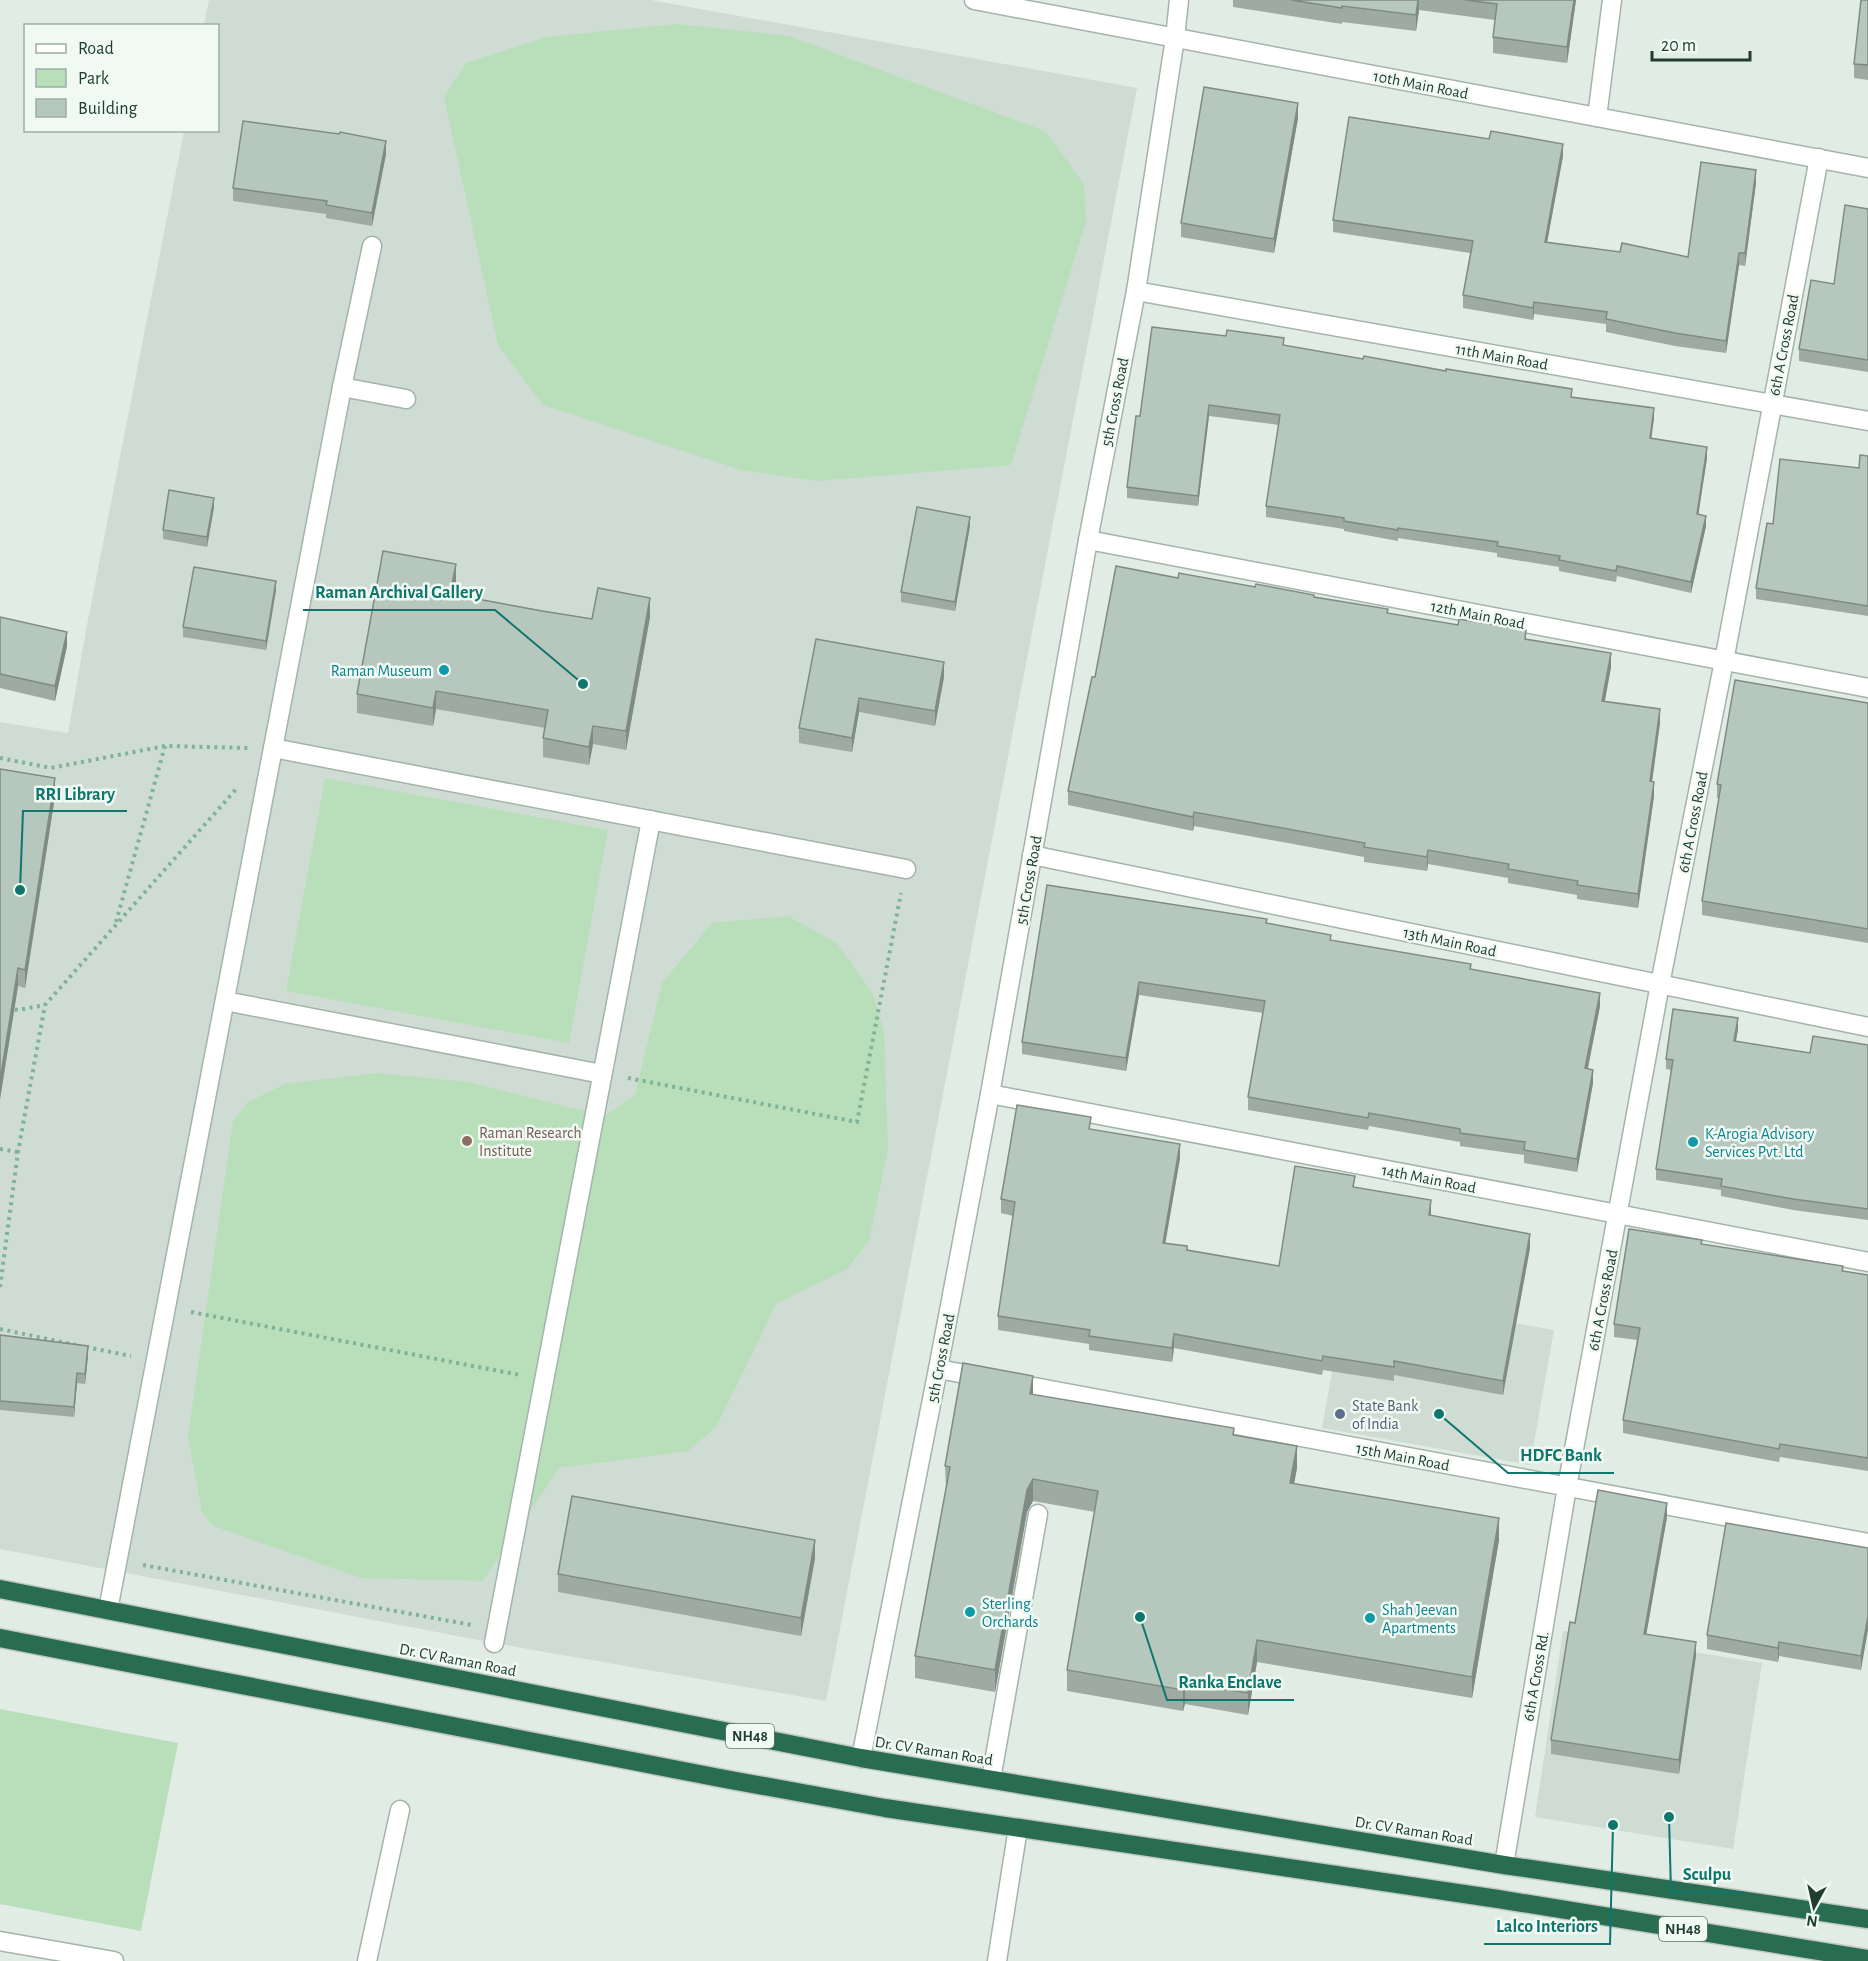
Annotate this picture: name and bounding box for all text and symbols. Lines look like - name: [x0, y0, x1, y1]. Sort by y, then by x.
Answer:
- legend: [24, 24, 219, 132]
- scale bar: [1652, 24, 1750, 62]
- text: 20 m: [1661, 37, 1696, 55]
- text: Road: [78, 40, 114, 58]
- street label: 10th Main Road: [1372, 68, 1470, 102]
- text: Park: [78, 70, 110, 88]
- text: Building: [78, 100, 138, 118]
- street label: 6th A Cross Road: [1766, 293, 1802, 397]
- street label: 11th Main Road: [1454, 341, 1549, 373]
- street label: 5th Cross Road: [1099, 356, 1131, 448]
- callout: Raman Archival Gallery: [303, 574, 495, 610]
- text: Raman Archival Gallery: [315, 584, 484, 602]
- street label: 12th Main Road: [1430, 598, 1526, 632]
- place label: Raman Museum: [331, 663, 432, 679]
- marker: Raman Museum: [437, 663, 451, 677]
- street label: 6th A Cross Road: [1675, 770, 1711, 874]
- callout: RRI Library: [23, 775, 127, 811]
- text: RRI Library: [35, 786, 116, 804]
- street label: 5th Cross Road: [1013, 834, 1045, 926]
- street label: 13th Main Road: [1402, 924, 1498, 960]
- place label: Raman Research Institute: [479, 1125, 582, 1159]
- place label: K-Arogia Advisory Services Pvt. Ltd: [1705, 1126, 1815, 1160]
- marker: Raman Research Institute: [460, 1134, 474, 1148]
- marker: K-Arogia Advisory Services Pvt. Ltd: [1686, 1135, 1700, 1149]
- street label: 14th Main Road: [1380, 1162, 1477, 1196]
- street label: 6th A Cross Road: [1585, 1248, 1621, 1352]
- street label: 5th Cross Road: [925, 1312, 957, 1404]
- place label: State Bank of India: [1352, 1398, 1419, 1432]
- marker: State Bank of India: [1333, 1407, 1347, 1421]
- callout: HDFC Bank: [1508, 1437, 1614, 1473]
- street label: 15th Main Road: [1355, 1440, 1451, 1474]
- text: HDFC Bank: [1520, 1447, 1602, 1465]
- place label: Sterling Orchards: [982, 1596, 1038, 1630]
- place label: Shah Jeevan Apartments: [1382, 1602, 1457, 1636]
- marker: Sterling Orchards: [963, 1605, 977, 1619]
- marker: Shah Jeevan Apartments: [1363, 1611, 1377, 1625]
- street label: 6th A Cross Rd.: [1520, 1630, 1552, 1722]
- street label: Dr. CV Raman Road: [398, 1641, 518, 1679]
- callout: Ranka Enclave: [1167, 1664, 1294, 1700]
- text: Ranka Enclave: [1178, 1674, 1282, 1692]
- road number: NH48: [726, 1724, 774, 1748]
- street label: Dr. CV Raman Road: [874, 1734, 994, 1768]
- street label: Dr. CV Raman Road: [1354, 1814, 1474, 1848]
- callout: Sculpu: [1671, 1856, 1743, 1892]
- text: Sculpu: [1683, 1866, 1732, 1884]
- north arrow: [1784, 1877, 1844, 1937]
- callout: Lalco Interiors: [1484, 1908, 1610, 1944]
- text: N: [1805, 1912, 1819, 1930]
- road number: NH48: [1659, 1917, 1707, 1941]
- text: Lalco Interiors: [1496, 1918, 1598, 1936]

